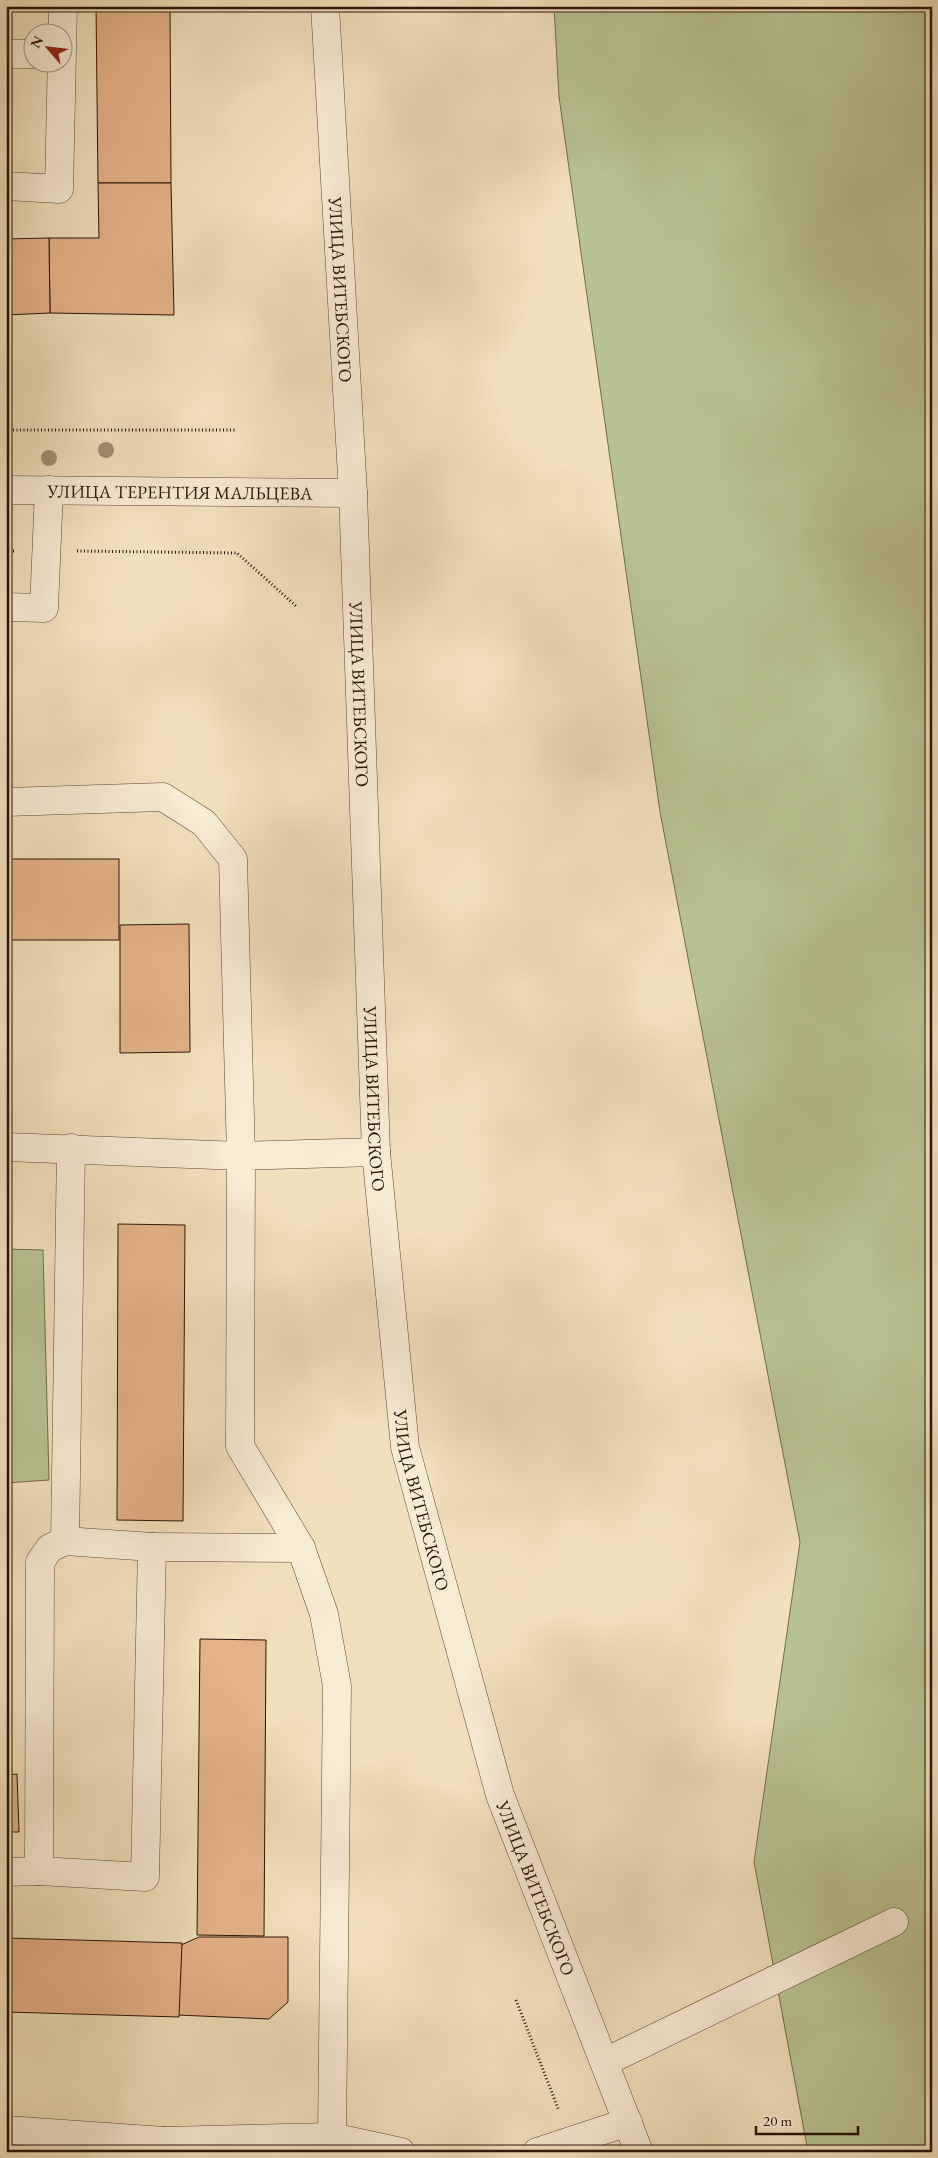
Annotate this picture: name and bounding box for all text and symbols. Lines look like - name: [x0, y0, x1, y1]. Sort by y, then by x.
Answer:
- north arrow: [22, 22, 72, 72]
- text: N: [26, 32, 47, 51]
- street label: УЛИЦА ВИТЕБСКОГО: [324, 195, 358, 383]
- street label: УЛИЦА ТЕРЕНТИЯ МАЛЬЦЕВА: [46, 479, 313, 504]
- street label: УЛИЦА ВИТЕБСКОГО: [345, 600, 375, 787]
- street label: УЛИЦА ВИТЕБСКОГО: [359, 1005, 391, 1193]
- street label: УЛИЦА ВИТЕБСКОГО: [390, 1407, 455, 1593]
- street label: УЛИЦА ВИТЕБСКОГО: [491, 1796, 581, 1979]
- scale bar: [756, 2103, 858, 2135]
- text: 20 m: [763, 2111, 792, 2130]

